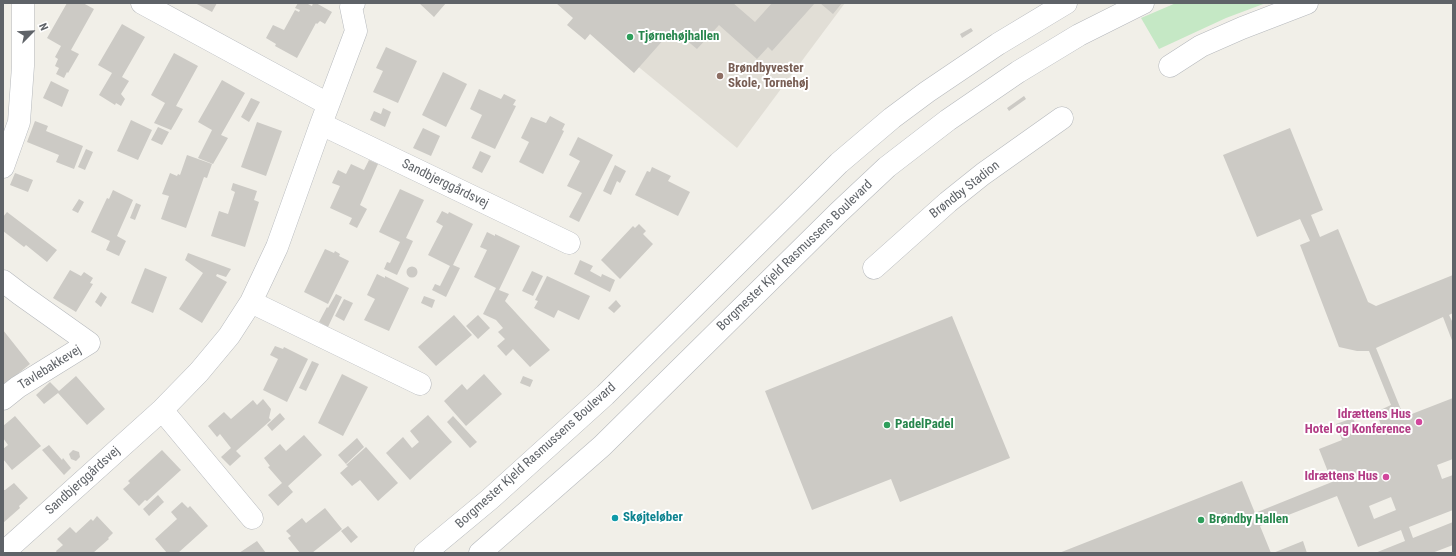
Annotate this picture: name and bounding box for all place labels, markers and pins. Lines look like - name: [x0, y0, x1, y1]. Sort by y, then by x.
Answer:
- place label: Tjørnehøjhallen: [638, 29, 719, 45]
- marker: Tjørnehøjhallen: [625, 32, 635, 42]
- place label: Brøndbyvester Skole, Tornehøj: [728, 61, 809, 92]
- marker: Brøndbyvester Skole, Tornehøj: [715, 71, 725, 81]
- place label: Idrættens Hus Hotel og Konference: [1305, 407, 1411, 438]
- place label: PadelPadel: [895, 417, 954, 433]
- marker: Idrættens Hus Hotel og Konference: [1414, 417, 1424, 427]
- marker: PadelPadel: [882, 420, 892, 430]
- place label: Idrættens Hus: [1305, 469, 1378, 485]
- marker: Idrættens Hus: [1381, 472, 1391, 482]
- place label: Skøjteløber: [623, 510, 683, 526]
- place label: Brøndby Hallen: [1209, 512, 1288, 528]
- marker: Skøjteløber: [610, 513, 620, 523]
- marker: Brøndby Hallen: [1196, 515, 1206, 525]

